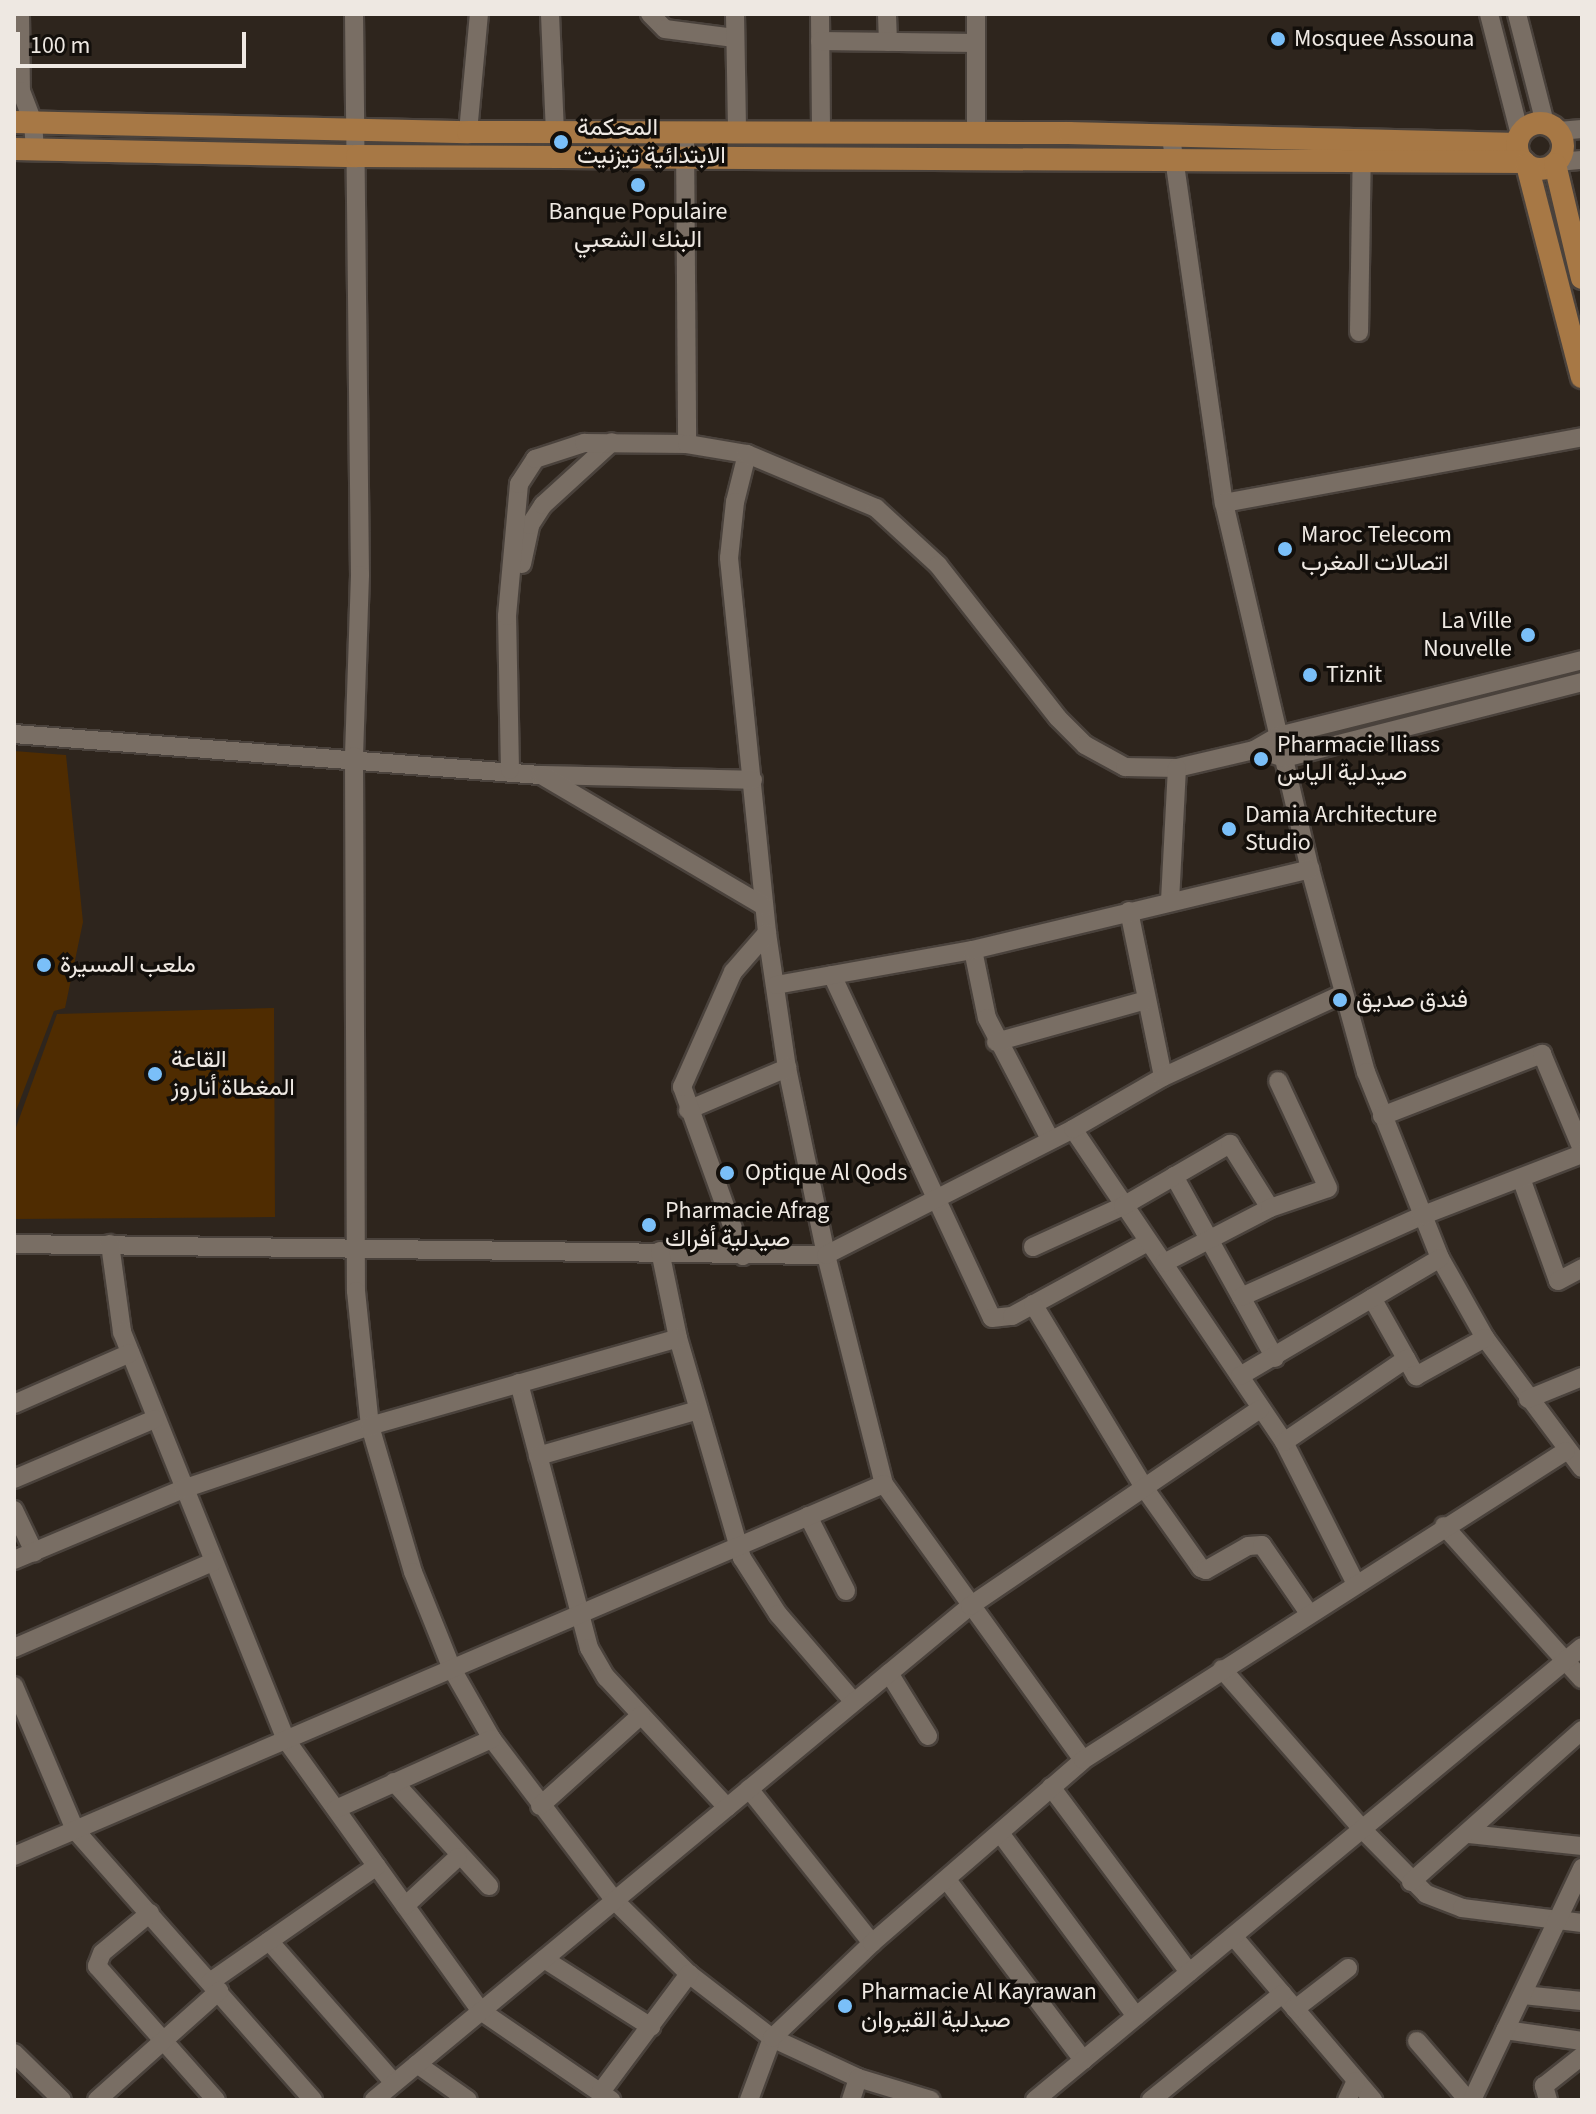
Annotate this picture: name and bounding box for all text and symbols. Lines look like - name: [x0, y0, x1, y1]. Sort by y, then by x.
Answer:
- scale bar: [20, 16, 250, 66]
- place label: Mosquee Assouna: [1294, 25, 1474, 53]
- text: 100 m: [30, 28, 90, 63]
- marker: Mosquee Assouna: [1269, 30, 1287, 48]
- place label: المحكمة الابتدائية تيزنيت: [577, 114, 726, 170]
- marker: المحكمة الابتدائية تيزنيت: [552, 133, 570, 151]
- marker: Banque Populaire البنك الشعبي: [629, 176, 647, 194]
- place label: Banque Populaire البنك الشعبي: [549, 198, 727, 254]
- place label: Maroc Telecom اتصالات المغرب: [1301, 521, 1452, 577]
- marker: Maroc Telecom اتصالات المغرب: [1276, 540, 1294, 558]
- place label: La Ville Nouvelle: [1423, 607, 1512, 663]
- marker: La Ville Nouvelle: [1519, 626, 1537, 644]
- place label: Tiznit: [1326, 661, 1382, 689]
- marker: Tiznit: [1301, 666, 1319, 684]
- place label: Pharmacie Iliass صيدلية الياس: [1277, 731, 1440, 787]
- marker: Pharmacie Iliass صيدلية الياس: [1252, 750, 1270, 768]
- place label: Damia Architecture Studio: [1245, 801, 1437, 857]
- marker: Damia Architecture Studio: [1220, 820, 1238, 838]
- place label: ملعب المسيرة: [60, 951, 196, 979]
- marker: ملعب المسيرة: [35, 956, 53, 974]
- place label: فندق صديق: [1356, 986, 1468, 1014]
- marker: فندق صديق: [1331, 991, 1349, 1009]
- place label: القاعة المغطاة أناروز: [171, 1046, 295, 1102]
- marker: القاعة المغطاة أناروز: [146, 1065, 164, 1083]
- place label: Optique Al Qods: [745, 1159, 907, 1187]
- marker: Optique Al Qods: [716, 1162, 738, 1184]
- place label: Pharmacie Afrag صيدلية أفراك: [665, 1197, 829, 1253]
- marker: Pharmacie Afrag صيدلية أفراك: [640, 1216, 658, 1234]
- place label: Pharmacie Al Kayrawan صيدلية القيروان: [861, 1978, 1097, 2034]
- marker: Pharmacie Al Kayrawan صيدلية القيروان: [836, 1997, 854, 2015]

